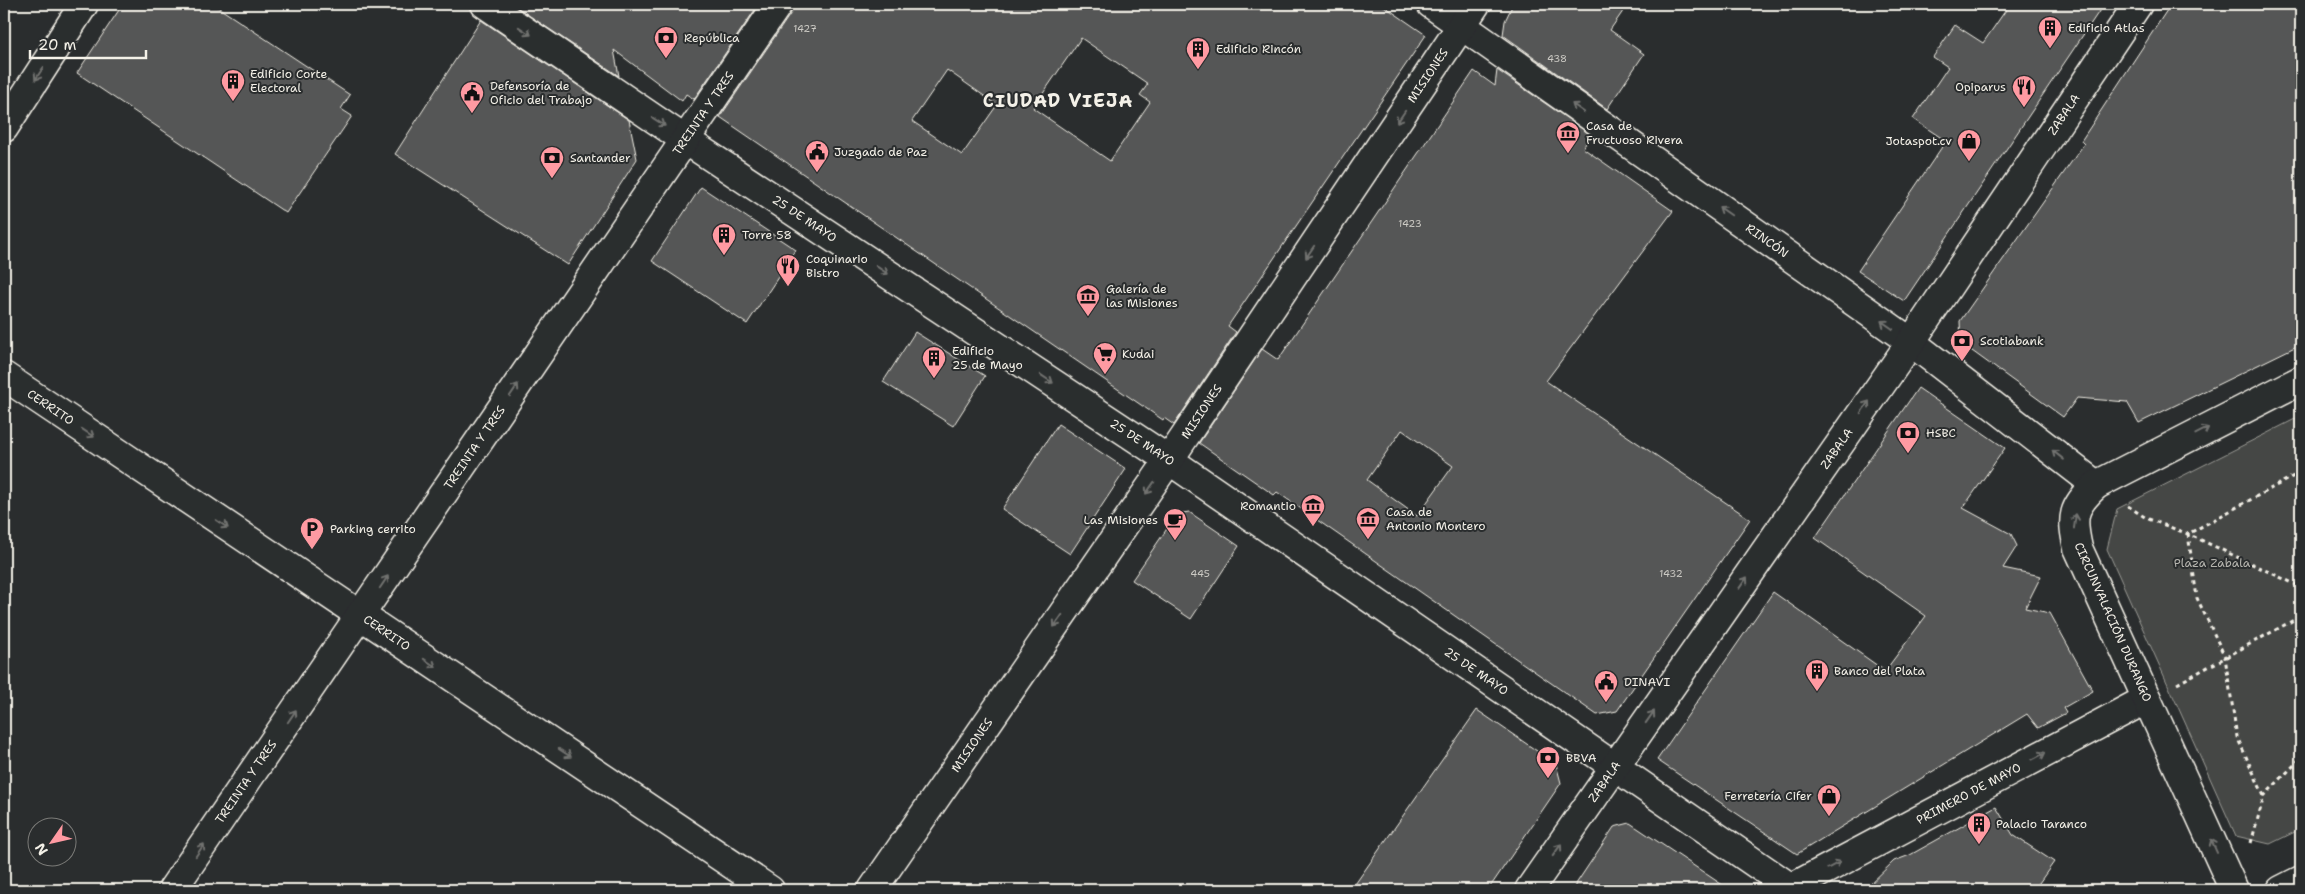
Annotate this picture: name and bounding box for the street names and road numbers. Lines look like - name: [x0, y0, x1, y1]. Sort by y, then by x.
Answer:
- street label: MISIONES: [1404, 45, 1452, 106]
- street label: TREINTA Y TRES: [669, 68, 738, 158]
- street label: ZABALA: [2044, 91, 2084, 138]
- street label: 25 DE MAYO: [769, 192, 840, 246]
- street label: RINCÓN: [1742, 220, 1792, 261]
- street label: MISIONES: [1178, 381, 1226, 442]
- street label: CERRITO: [24, 386, 77, 429]
- street label: TREINTA Y TRES: [440, 402, 509, 493]
- street label: 25 DE MAYO: [1107, 415, 1178, 469]
- street label: ZABALA: [1817, 425, 1857, 472]
- street label: CIRCUNVALACIÓN DURANGO: [2071, 540, 2155, 704]
- street label: CERRITO: [360, 611, 413, 654]
- street label: 25 DE MAYO: [1441, 644, 1511, 699]
- street label: MISIONES: [948, 715, 997, 775]
- street label: TREINTA Y TRES: [212, 737, 280, 827]
- street label: ZABALA: [1585, 758, 1624, 805]
- street label: PRIMERO DE MAYO: [1913, 759, 2024, 828]

